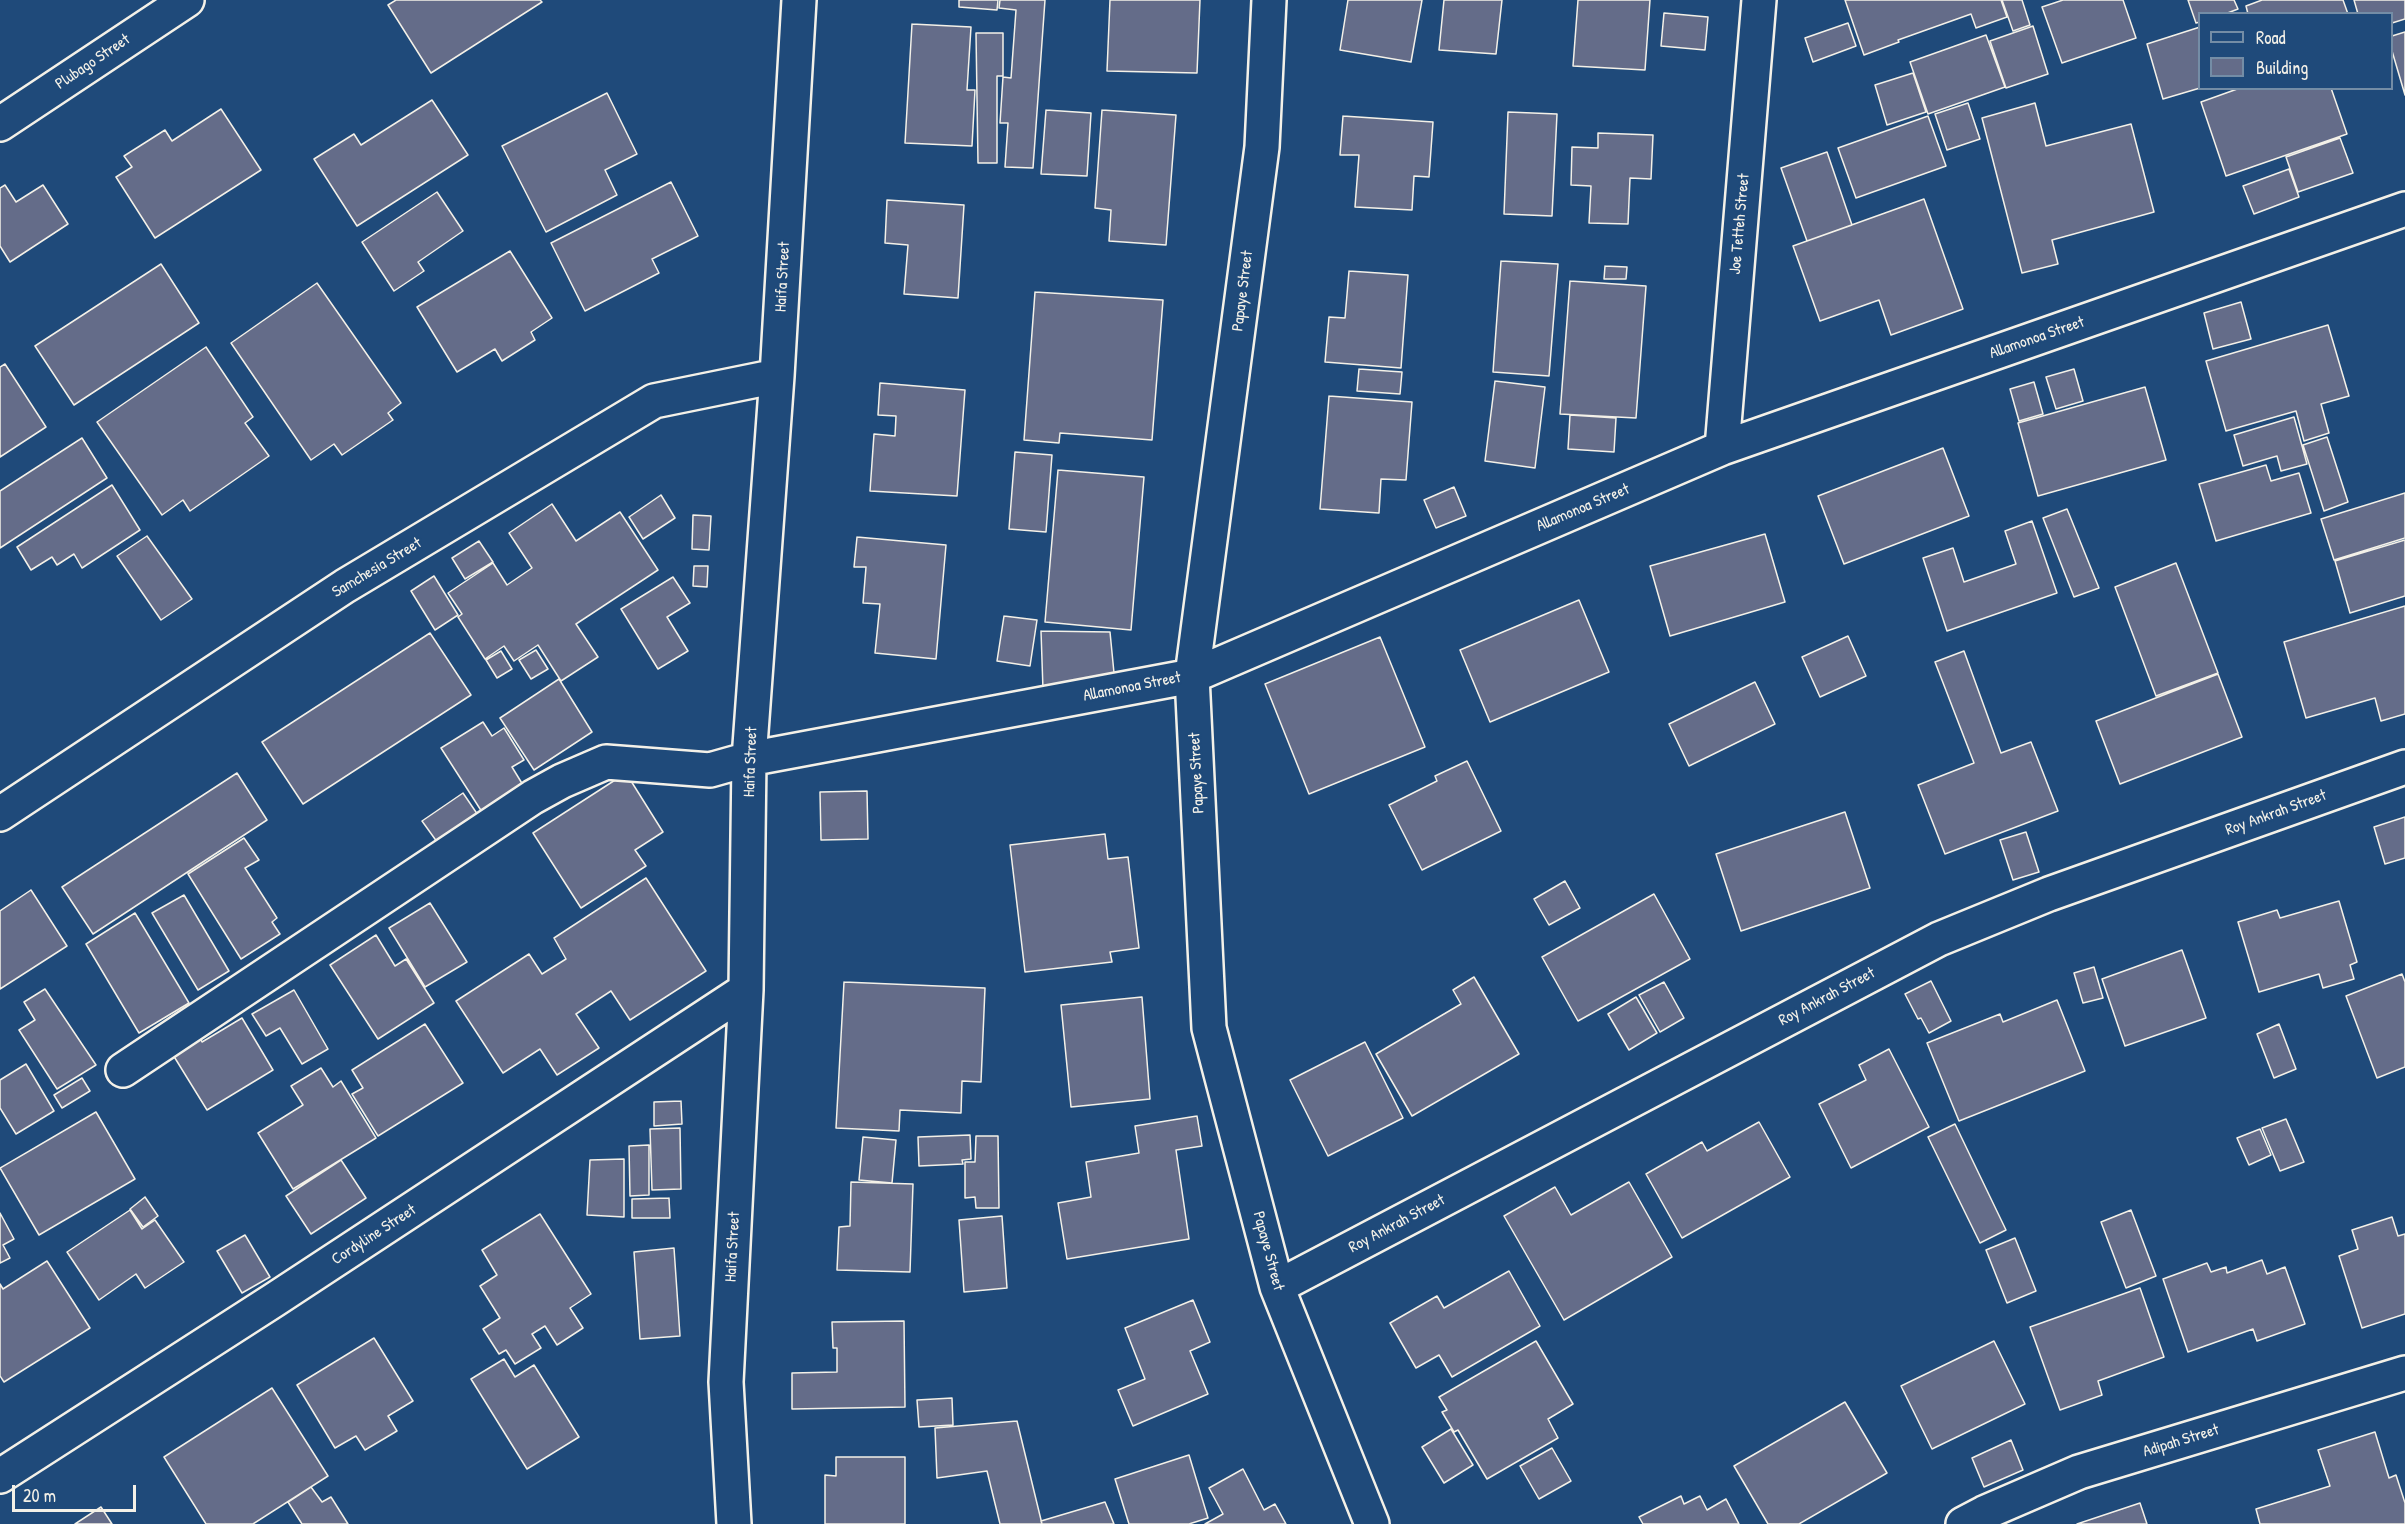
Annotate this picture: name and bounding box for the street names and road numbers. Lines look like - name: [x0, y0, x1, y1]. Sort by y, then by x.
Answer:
- street label: Plubago Street: [52, 30, 134, 94]
- street label: Joe Tetteh Street: [1726, 173, 1754, 275]
- street label: Haifa Street: [772, 241, 794, 313]
- street label: Papaye Street: [1229, 250, 1257, 332]
- street label: Allamonoa Street: [1987, 313, 2087, 363]
- street label: Allamonoa Street: [1534, 480, 1632, 536]
- street label: Samchesia Street: [329, 534, 425, 602]
- street label: Allamonoa Street: [1081, 668, 1183, 706]
- street label: Haifa Street: [740, 727, 762, 797]
- street label: Papaye Street: [1185, 732, 1209, 814]
- street label: Roy Ankrah Street: [2223, 786, 2329, 840]
- street label: Roy Ankrah Street: [1776, 964, 1878, 1030]
- street label: Roy Ankrah Street: [1346, 1191, 1448, 1257]
- street label: Cordyline Street: [328, 1201, 420, 1269]
- street label: Papaye Street: [1248, 1209, 1288, 1293]
- street label: Haifa Street: [722, 1211, 744, 1283]
- street label: Adipah Street: [2141, 1420, 2221, 1462]

